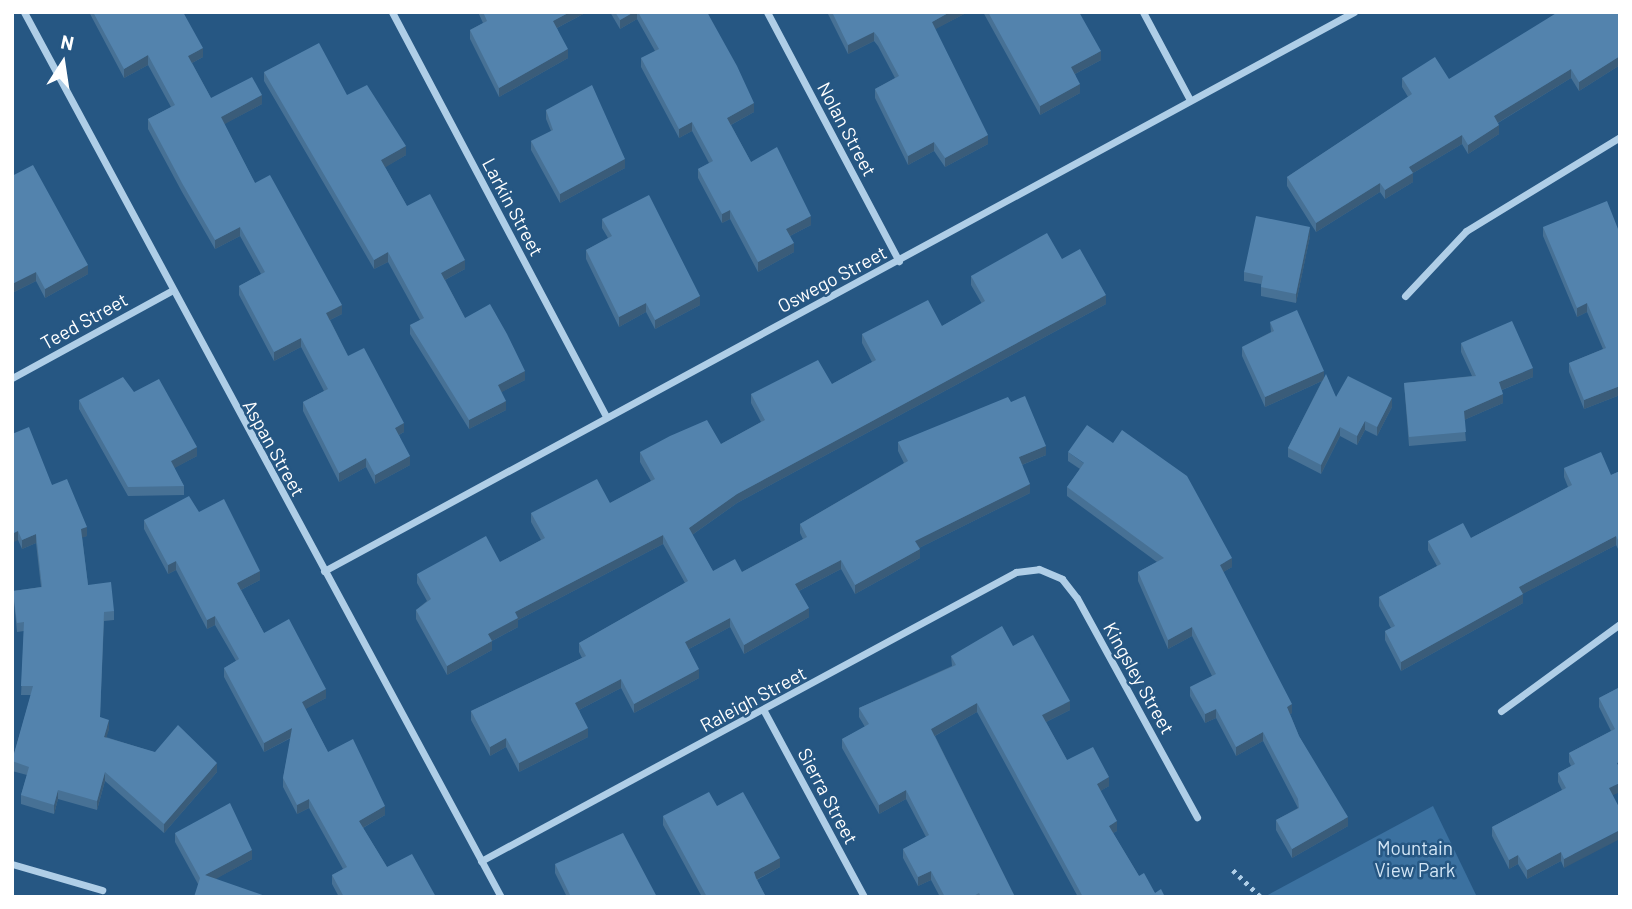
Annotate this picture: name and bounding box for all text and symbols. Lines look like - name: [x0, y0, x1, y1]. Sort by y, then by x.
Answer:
- north arrow: [28, 28, 98, 98]
- text: N: [59, 29, 76, 55]
- street label: Nolan Street: [813, 78, 881, 180]
- street label: Larkin Street: [478, 154, 548, 260]
- street label: Oswego Street: [774, 241, 890, 317]
- street label: Teed Street: [37, 288, 131, 354]
- street label: Aspan Street: [238, 396, 310, 500]
- street label: Kingsley Street: [1099, 618, 1179, 738]
- street label: Raleigh Street: [696, 662, 810, 736]
- street label: Sierra Street: [793, 744, 863, 848]
- park label: Mountain View Park: [1375, 837, 1455, 881]

